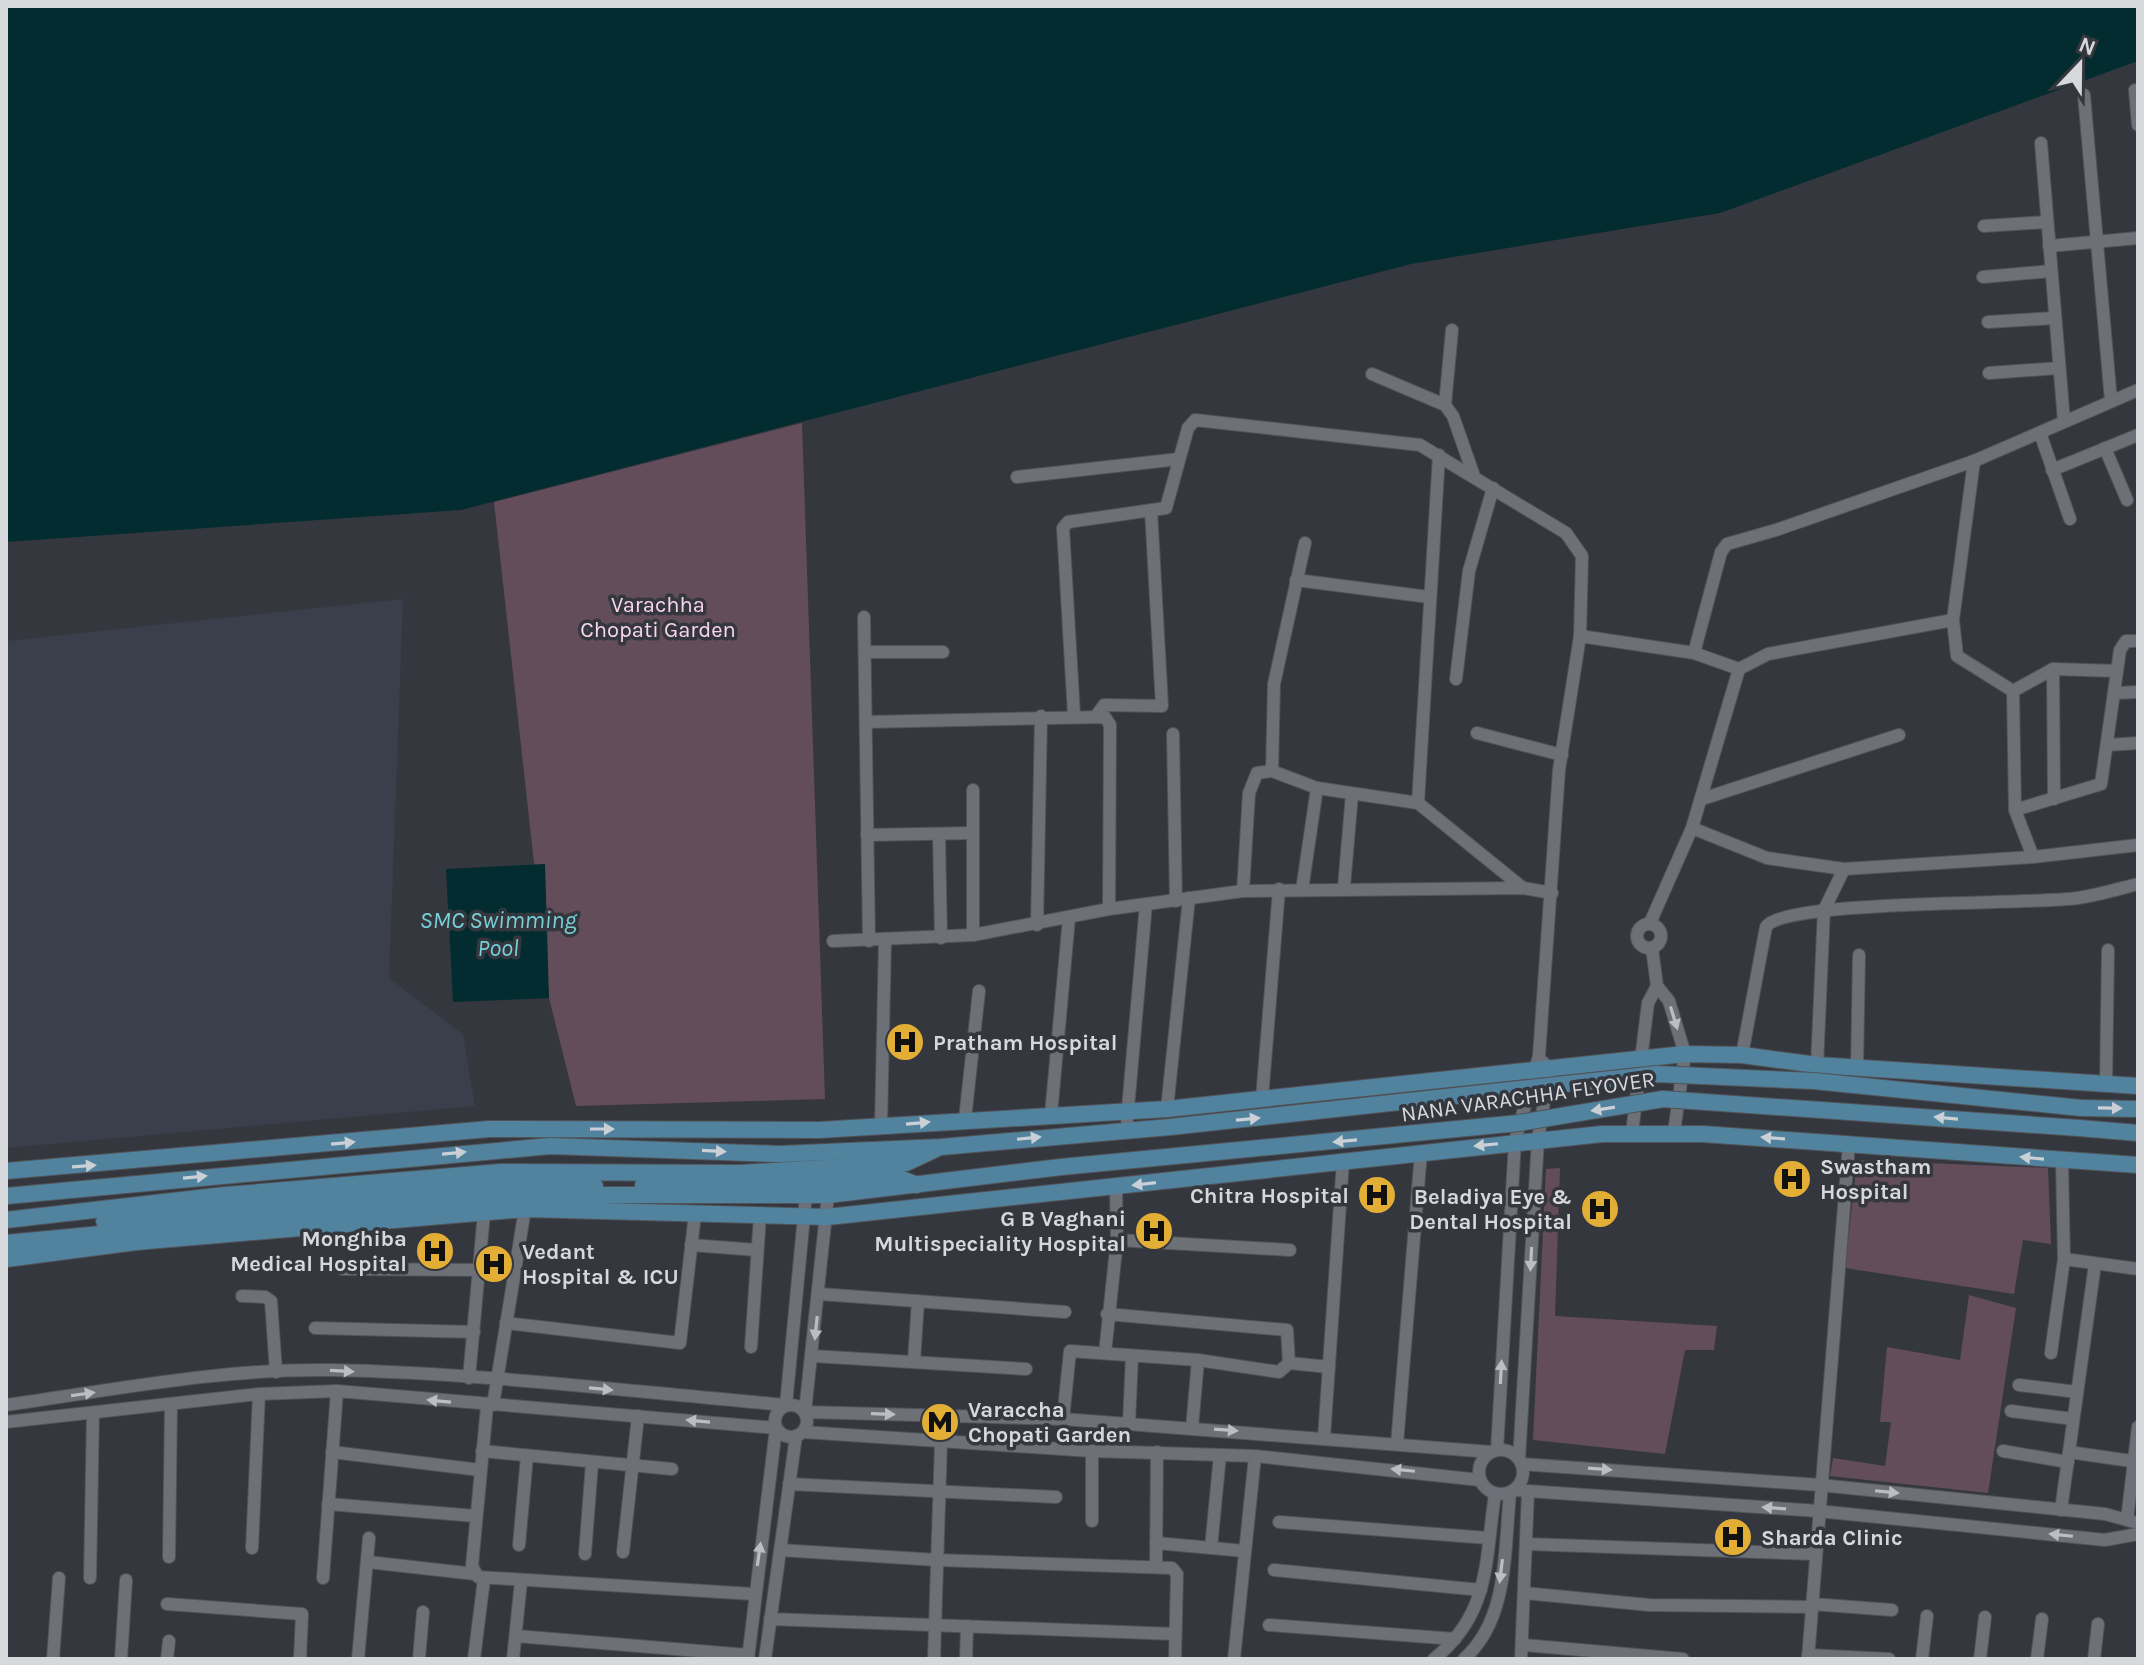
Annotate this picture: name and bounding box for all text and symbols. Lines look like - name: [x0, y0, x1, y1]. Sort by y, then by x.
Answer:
- north arrow: [2040, 24, 2120, 104]
- text: N: [2075, 31, 2099, 61]
- park label: Varachha Chopati Garden: [580, 592, 736, 643]
- water label: SMC Swimming Pool: [420, 906, 577, 962]
- one-way arrow: [1668, 1007, 1681, 1031]
- hospital icon: Pratham Hospital: [884, 1021, 926, 1063]
- place label: Pratham Hospital: [933, 1030, 1117, 1056]
- street label: NANA VARACHHA FLYOVER: [1400, 1066, 1657, 1128]
- one-way arrow: [2098, 1102, 2123, 1114]
- one-way arrow: [1590, 1103, 1615, 1116]
- one-way arrow: [1933, 1111, 1958, 1124]
- one-way arrow: [1236, 1113, 1261, 1126]
- one-way arrow: [906, 1116, 931, 1129]
- one-way arrow: [590, 1123, 615, 1135]
- one-way arrow: [1017, 1131, 1042, 1144]
- one-way arrow: [1760, 1131, 1785, 1144]
- one-way arrow: [1332, 1135, 1357, 1148]
- one-way arrow: [331, 1136, 356, 1149]
- one-way arrow: [1473, 1138, 1498, 1151]
- one-way arrow: [702, 1144, 727, 1157]
- one-way arrow: [442, 1147, 467, 1160]
- one-way arrow: [2019, 1152, 2044, 1165]
- place label: Swastham Hospital: [1820, 1154, 1931, 1205]
- hospital icon: Swastham Hospital: [1771, 1158, 1813, 1200]
- one-way arrow: [72, 1159, 97, 1172]
- one-way arrow: [183, 1170, 208, 1183]
- hospital icon: Chitra Hospital: [1356, 1174, 1398, 1216]
- one-way arrow: [1131, 1178, 1156, 1191]
- place label: Chitra Hospital: [1190, 1183, 1349, 1209]
- place label: Beladiya Eye & Dental Hospital: [1409, 1184, 1572, 1235]
- hospital icon: Beladiya Eye & Dental Hospital: [1579, 1188, 1621, 1230]
- place label: G B Vaghani Multispeciality Hospital: [874, 1206, 1126, 1257]
- hospital icon: G B Vaghani Multispeciality Hospital: [1133, 1210, 1175, 1252]
- place label: Monghiba Medical Hospital: [230, 1226, 407, 1277]
- hospital icon: Monghiba Medical Hospital: [414, 1230, 456, 1272]
- place label: Vedant Hospital & ICU: [522, 1239, 679, 1290]
- hospital icon: Vedant Hospital & ICU: [473, 1243, 515, 1285]
- one-way arrow: [1524, 1247, 1537, 1272]
- one-way arrow: [810, 1316, 823, 1341]
- one-way arrow: [1495, 1359, 1508, 1384]
- one-way arrow: [330, 1364, 355, 1377]
- one-way arrow: [589, 1383, 614, 1396]
- one-way arrow: [71, 1387, 96, 1400]
- one-way arrow: [426, 1395, 451, 1408]
- place label: Varaccha Chopati Garden: [968, 1397, 1131, 1448]
- metro station icon: Varaccha Chopati Garden: [919, 1401, 961, 1443]
- one-way arrow: [871, 1408, 896, 1421]
- one-way arrow: [685, 1414, 710, 1427]
- one-way arrow: [1214, 1424, 1239, 1437]
- one-way arrow: [1390, 1463, 1415, 1476]
- one-way arrow: [1588, 1463, 1613, 1476]
- one-way arrow: [1875, 1485, 1900, 1498]
- one-way arrow: [1761, 1501, 1786, 1514]
- hospital icon: Sharda Clinic: [1712, 1516, 1754, 1558]
- place label: Sharda Clinic: [1761, 1525, 1903, 1551]
- one-way arrow: [2048, 1529, 2073, 1542]
- one-way arrow: [753, 1541, 766, 1566]
- one-way arrow: [1495, 1559, 1508, 1584]

